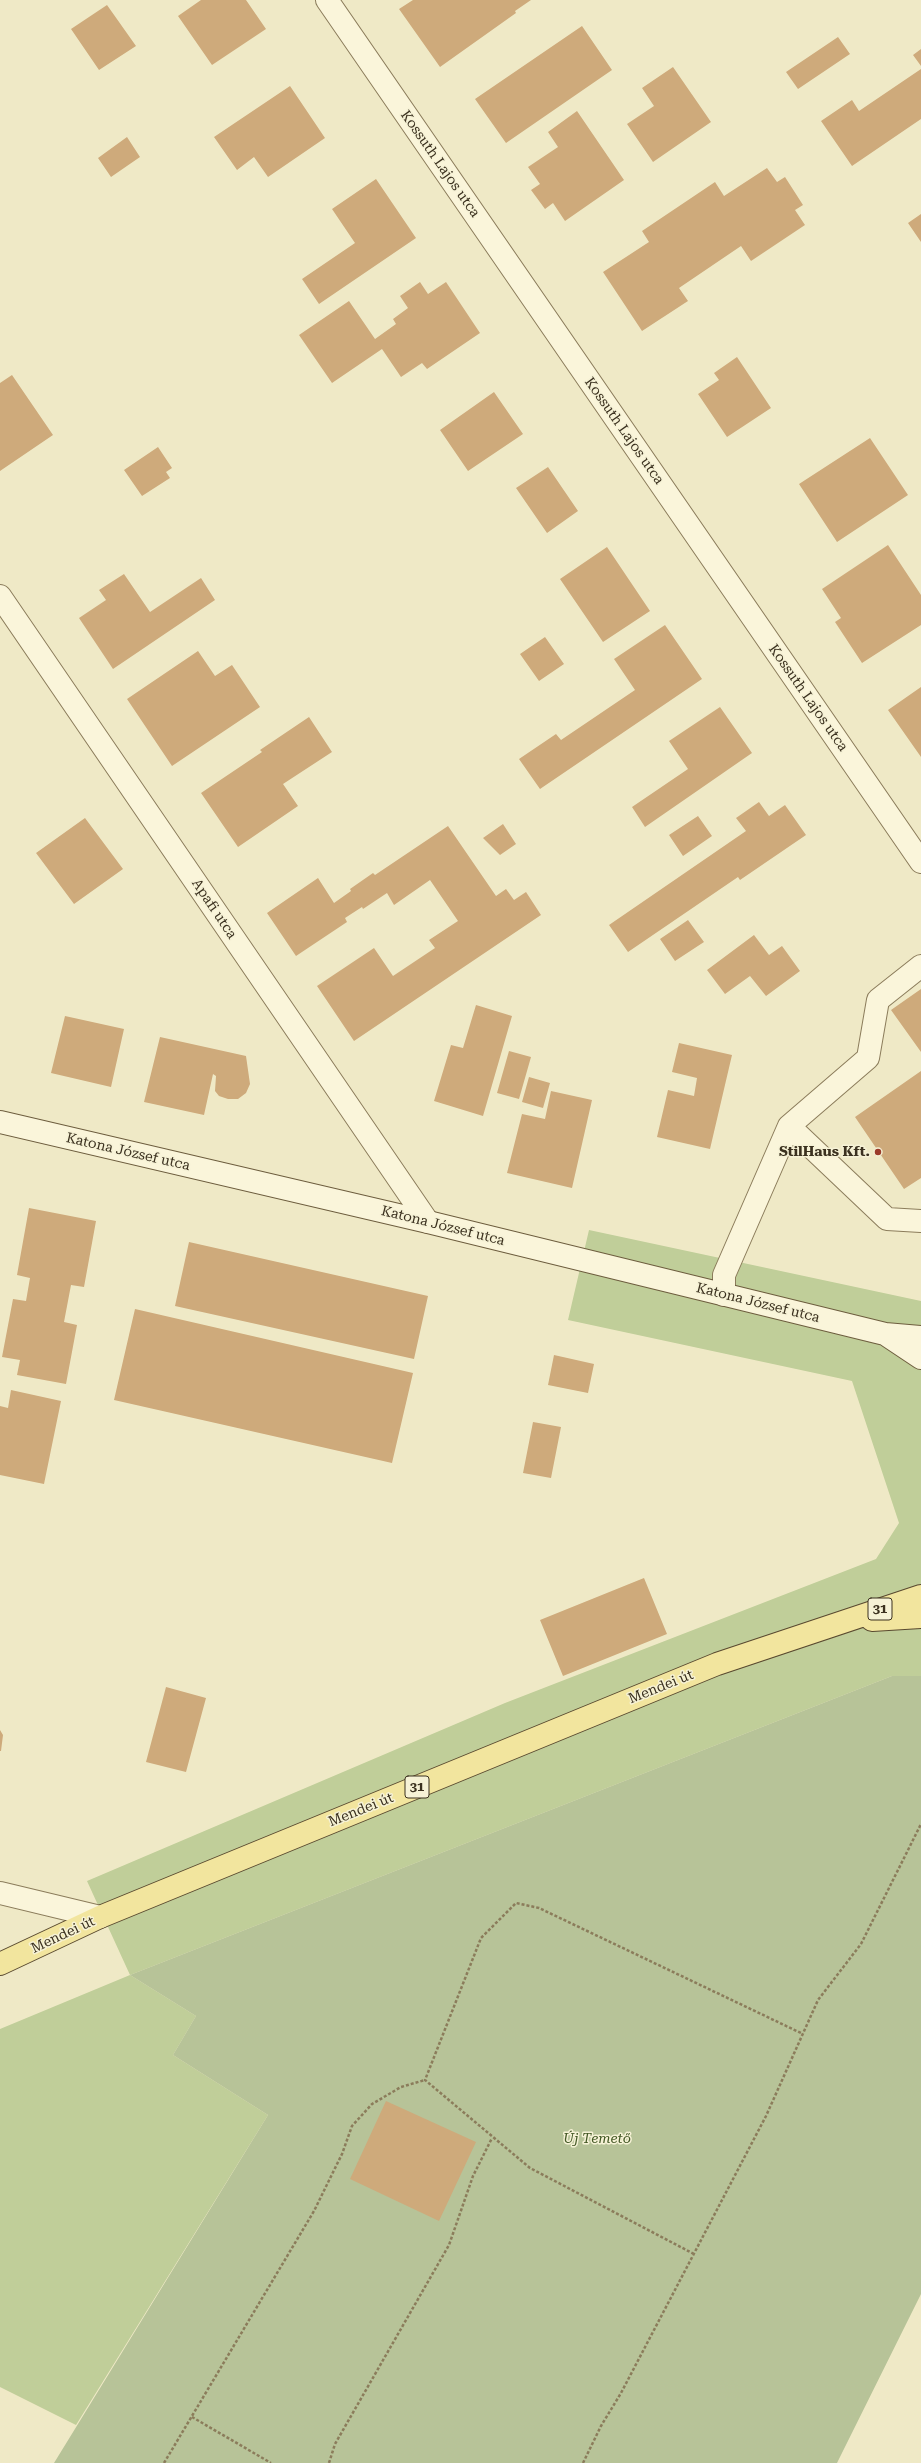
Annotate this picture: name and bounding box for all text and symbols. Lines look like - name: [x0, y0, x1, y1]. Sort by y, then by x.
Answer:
- street label: Kossuth Lajos utca: [397, 107, 483, 221]
- street label: Kossuth Lajos utca: [581, 374, 667, 488]
- street label: Kossuth Lajos utca: [765, 641, 851, 755]
- street label: Apafi utca: [188, 876, 240, 942]
- street label: Katona József utca: [64, 1130, 192, 1174]
- place label: StilHaus Kft.: [779, 1144, 870, 1160]
- marker: StilHaus Kft.: [873, 1147, 883, 1157]
- street label: Katona József utca: [380, 1203, 506, 1249]
- street label: Katona József utca: [695, 1280, 821, 1326]
- road number: 31: [868, 1598, 892, 1620]
- street label: Mendei út: [626, 1666, 696, 1708]
- road number: 31: [405, 1776, 429, 1798]
- street label: Mendei út: [326, 1789, 396, 1831]
- street label: Mendei út: [28, 1913, 98, 1957]
- park label: Új Temető: [563, 2131, 631, 2147]

